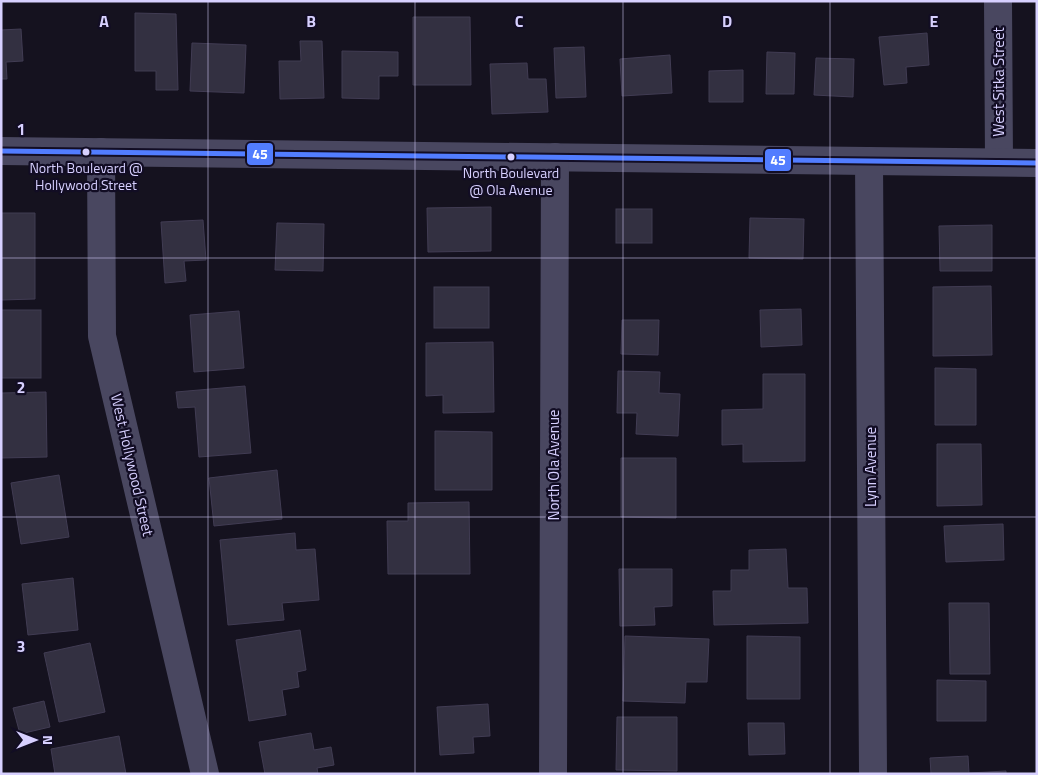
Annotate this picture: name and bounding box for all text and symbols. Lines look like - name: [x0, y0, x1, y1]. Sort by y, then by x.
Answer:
- text: A: [99, 9, 109, 33]
- text: B: [306, 9, 316, 33]
- text: C: [515, 9, 524, 33]
- text: D: [722, 9, 732, 33]
- text: E: [930, 9, 939, 33]
- street label: West Sitka Street: [987, 27, 1010, 137]
- text: 1: [17, 117, 25, 141]
- line badge: 45: [246, 142, 274, 166]
- text: 45: [252, 143, 268, 164]
- marker: North Boulevard @ Hollywood Street: [81, 147, 91, 157]
- line badge: 45: [764, 148, 792, 172]
- text: 45: [770, 149, 786, 170]
- marker: North Boulevard @ Ola Avenue: [506, 152, 516, 162]
- place label: North Boulevard @ Hollywood Street: [29, 157, 143, 195]
- place label: North Boulevard @ Ola Avenue: [463, 162, 559, 200]
- text: 2: [17, 375, 25, 399]
- street label: West Hollywood Street: [105, 391, 160, 539]
- street label: North Ola Avenue: [542, 410, 565, 520]
- street label: Lynn Avenue: [859, 427, 882, 507]
- text: 3: [17, 634, 25, 658]
- north arrow: [10, 715, 60, 765]
- text: N: [38, 735, 59, 745]

